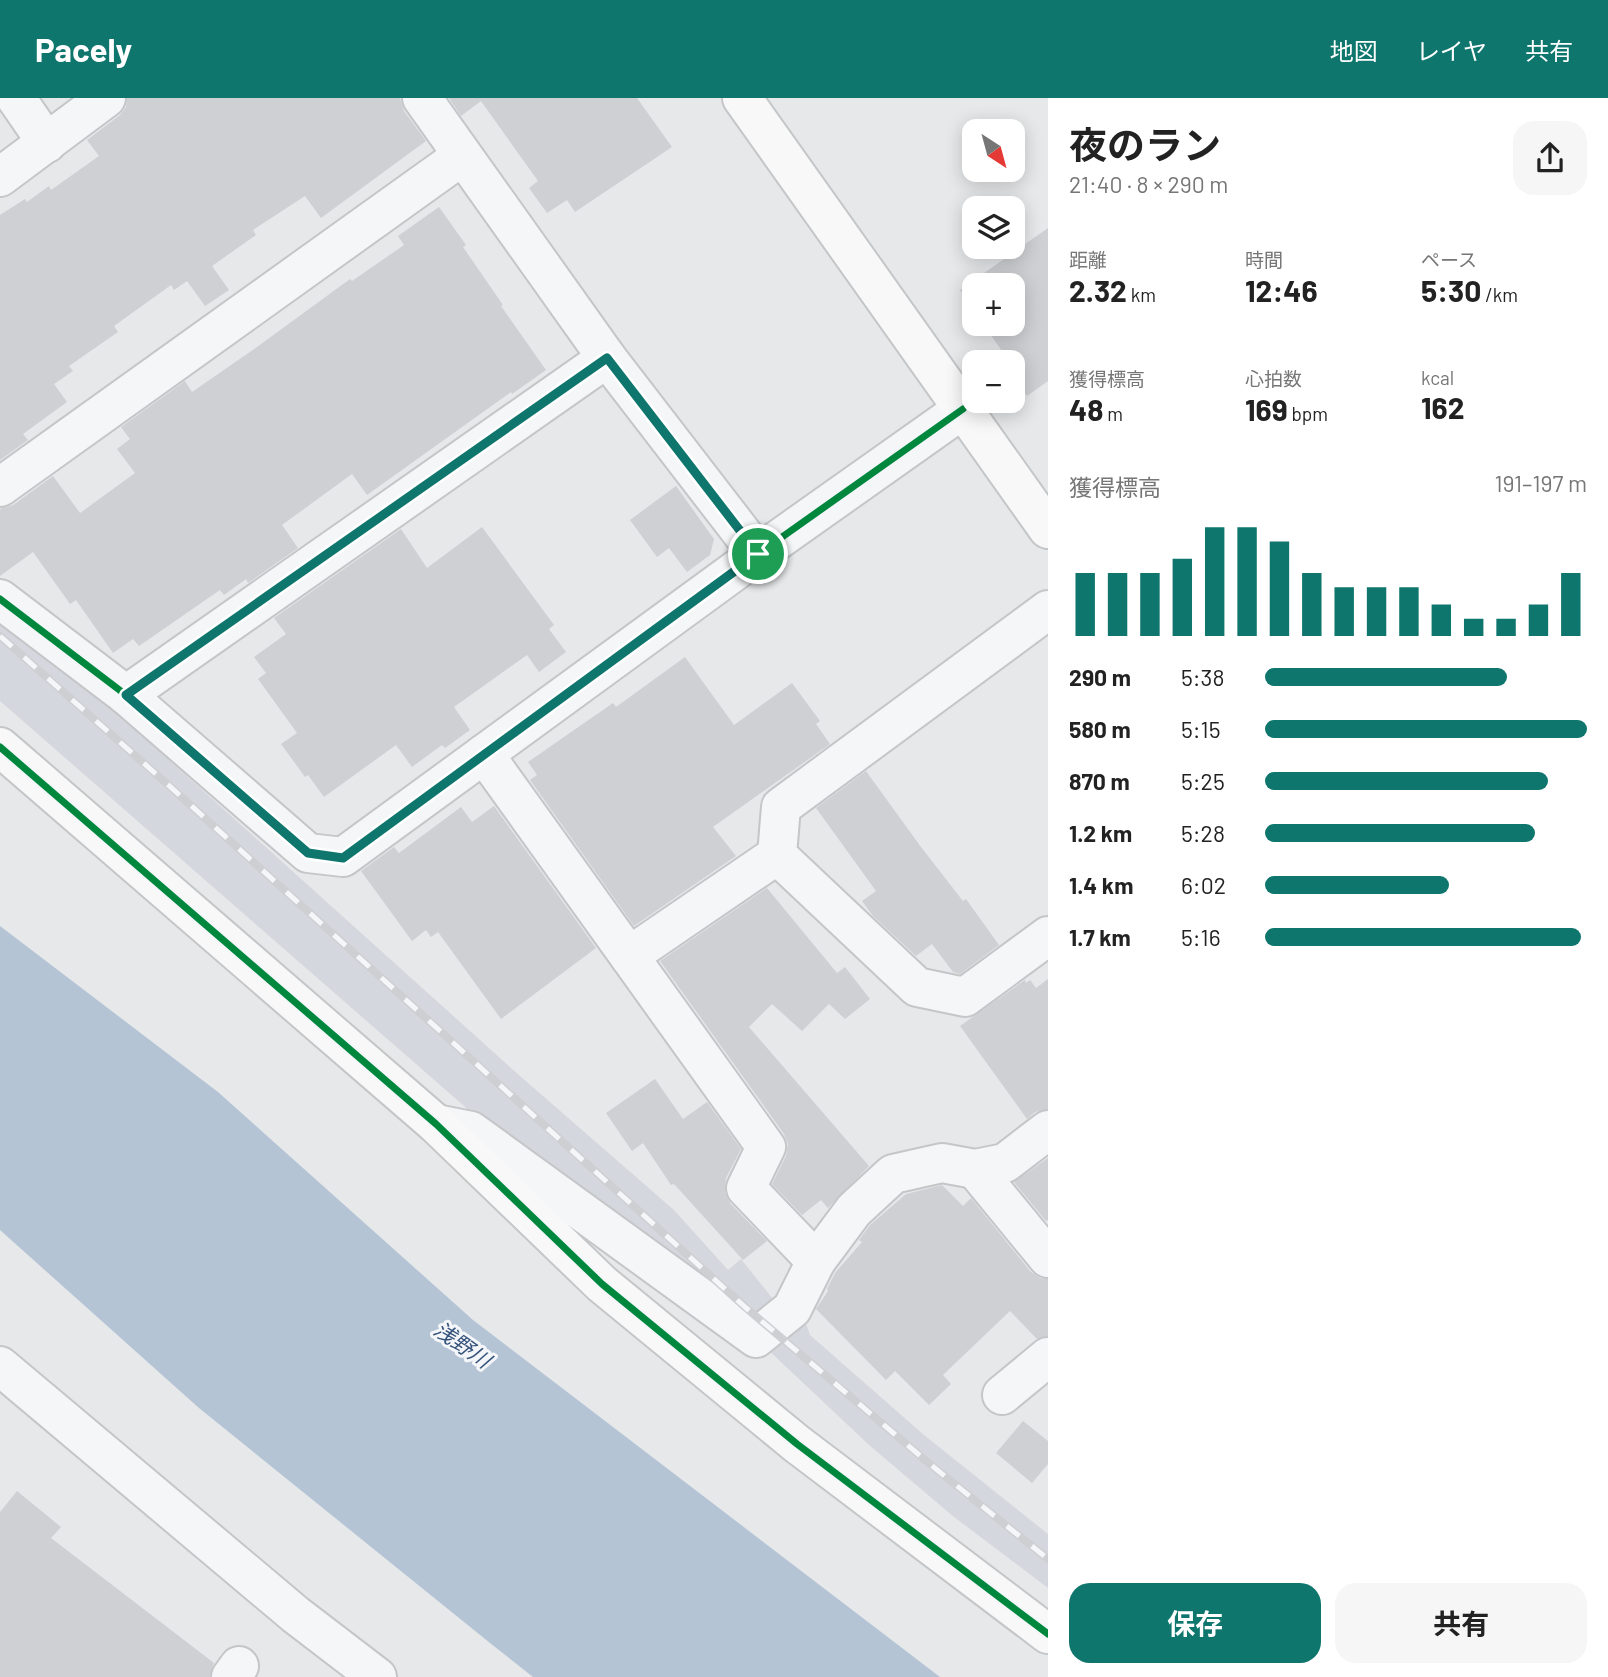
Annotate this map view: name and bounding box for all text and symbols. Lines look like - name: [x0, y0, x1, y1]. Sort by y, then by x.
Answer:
- text: Pacely: [35, 29, 132, 69]
- text: 地図: [1330, 36, 1378, 65]
- text: レイヤ: [1416, 36, 1487, 65]
- text: 共有: [1525, 36, 1573, 65]
- north arrow: [962, 119, 1026, 182]
- map controls: [962, 119, 1025, 413]
- text: 夜のラン: [1069, 121, 1221, 167]
- button: share: [1513, 121, 1587, 195]
- text: 21:40 · 8 × 290 m: [1069, 170, 1228, 198]
- button: layers: [962, 196, 1025, 259]
- text: 距離: [1069, 248, 1107, 271]
- text: 時間: [1245, 248, 1283, 271]
- text: ペース: [1421, 248, 1477, 271]
- text: 2.32: [1069, 272, 1127, 308]
- text: 12:46: [1245, 272, 1318, 308]
- text: 5:30: [1421, 272, 1481, 308]
- button: +: [962, 273, 1025, 336]
- text: km: [1127, 283, 1156, 306]
- text: /km: [1481, 283, 1518, 306]
- button: −: [962, 350, 1025, 413]
- text: kcal: [1421, 366, 1454, 389]
- text: 獲得標高: [1069, 367, 1145, 390]
- text: 心拍数: [1245, 367, 1302, 390]
- text: 162: [1421, 389, 1465, 425]
- text: 48: [1069, 391, 1103, 427]
- text: 169: [1245, 391, 1288, 427]
- text: m: [1103, 402, 1123, 425]
- text: bpm: [1288, 402, 1328, 425]
- text: 191–197 m: [1494, 469, 1587, 497]
- text: 獲得標高: [1069, 473, 1161, 501]
- pin: [728, 524, 788, 584]
- icon: arrive: [739, 535, 777, 573]
- text: 290 m: [1069, 663, 1131, 691]
- text: 5:38: [1181, 663, 1224, 691]
- text: 580 m: [1069, 715, 1131, 743]
- text: 5:15: [1181, 715, 1221, 743]
- text: 870 m: [1069, 767, 1130, 795]
- text: 5:25: [1181, 767, 1225, 795]
- text: 1.2 km: [1069, 819, 1132, 847]
- text: 5:28: [1181, 819, 1225, 847]
- text: 1.4 km: [1069, 871, 1133, 899]
- text: 6:02: [1181, 871, 1226, 899]
- text: 1.7 km: [1069, 923, 1131, 951]
- text: 5:16: [1181, 923, 1221, 951]
- water label: 浅野川: [430, 1316, 498, 1373]
- button: 保存: [1069, 1583, 1321, 1663]
- button: 共有: [1335, 1583, 1587, 1663]

